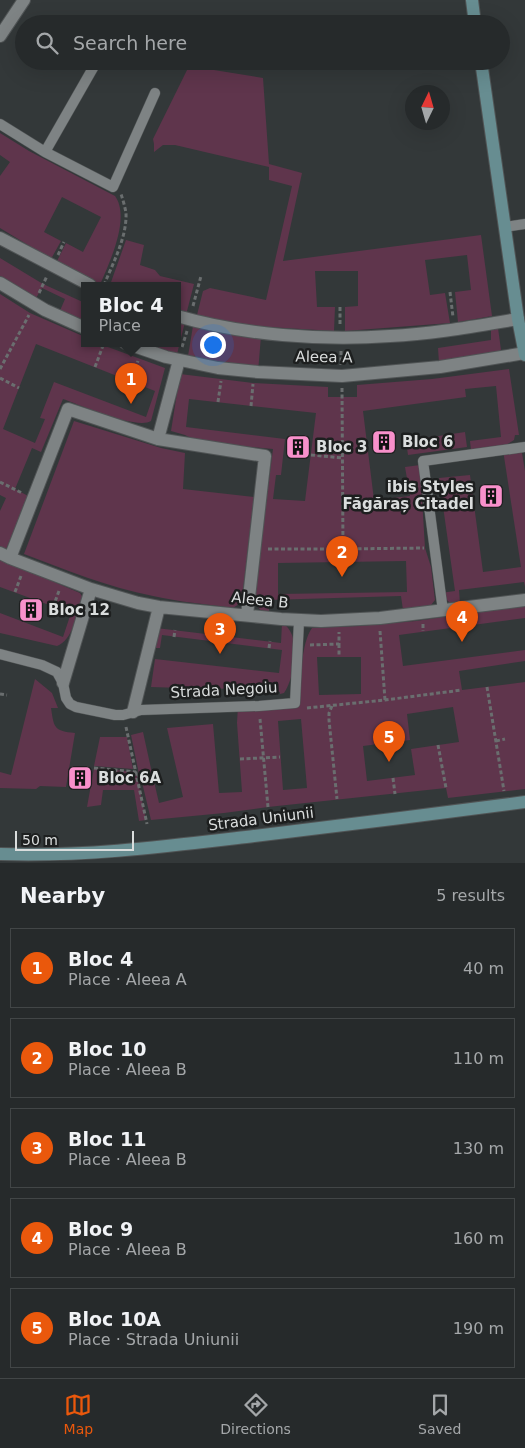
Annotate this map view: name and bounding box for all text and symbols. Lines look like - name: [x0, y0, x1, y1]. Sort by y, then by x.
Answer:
- search box: [15, 15, 510, 70]
- icon: search: [33, 29, 61, 57]
- text: Search here: [73, 32, 187, 54]
- north arrow: [405, 85, 450, 130]
- popup: [81, 282, 181, 347]
- text: Bloc 4: [98, 294, 164, 316]
- text: Place: [98, 316, 141, 335]
- your location: [200, 332, 226, 358]
- street label: Aleea A: [295, 348, 353, 367]
- pin: 1: [115, 363, 147, 404]
- building icon: Bloc 6: [371, 429, 397, 455]
- place label: Bloc 6: [402, 433, 453, 451]
- building icon: Bloc 3: [285, 434, 311, 460]
- place label: Bloc 3: [316, 438, 367, 456]
- place label: ibis Styles Făgăraș Citadel: [342, 478, 474, 513]
- building icon: ibis Styles Făgăraș Citadel: [478, 483, 504, 509]
- pin: 2: [326, 536, 358, 577]
- street label: Aleea B: [231, 588, 289, 612]
- building icon: Bloc 12: [18, 597, 44, 623]
- place label: Bloc 12: [48, 601, 110, 619]
- pin: 4: [446, 601, 478, 642]
- pin: 3: [204, 613, 236, 654]
- street label: Strada Negoiu: [170, 678, 278, 702]
- pin: 5: [373, 721, 405, 762]
- building icon: Bloc 6A: [67, 765, 93, 791]
- place label: Bloc 6A: [98, 769, 161, 787]
- street label: Strada Uniunii: [207, 804, 315, 834]
- scale bar: [15, 828, 134, 851]
- text: 50 m: [22, 832, 58, 848]
- text: Nearby: [20, 884, 105, 908]
- text: 5 results: [436, 886, 505, 905]
- text: Bloc 4: [68, 948, 133, 970]
- text: 1: [31, 959, 43, 978]
- text: 40 m: [463, 959, 504, 978]
- text: Place · Aleea A: [68, 970, 187, 989]
- text: Bloc 10: [68, 1038, 146, 1060]
- text: 2: [31, 1049, 43, 1068]
- text: 110 m: [453, 1049, 504, 1068]
- text: Place · Aleea B: [68, 1060, 187, 1079]
- text: Bloc 11: [68, 1128, 146, 1150]
- text: 3: [31, 1139, 43, 1158]
- text: 130 m: [453, 1139, 504, 1158]
- text: Place · Aleea B: [68, 1150, 187, 1169]
- text: Bloc 9: [68, 1218, 133, 1240]
- text: 4: [31, 1229, 43, 1248]
- text: 160 m: [453, 1229, 504, 1248]
- text: Place · Aleea B: [68, 1240, 187, 1259]
- text: Bloc 10A: [68, 1308, 161, 1330]
- text: 5: [31, 1319, 43, 1338]
- text: 190 m: [453, 1319, 504, 1338]
- text: Place · Strada Uniunii: [68, 1330, 239, 1349]
- tab: Map: [64, 1391, 93, 1437]
- tab: Directions: [220, 1391, 291, 1437]
- tab: Saved: [418, 1391, 461, 1437]

